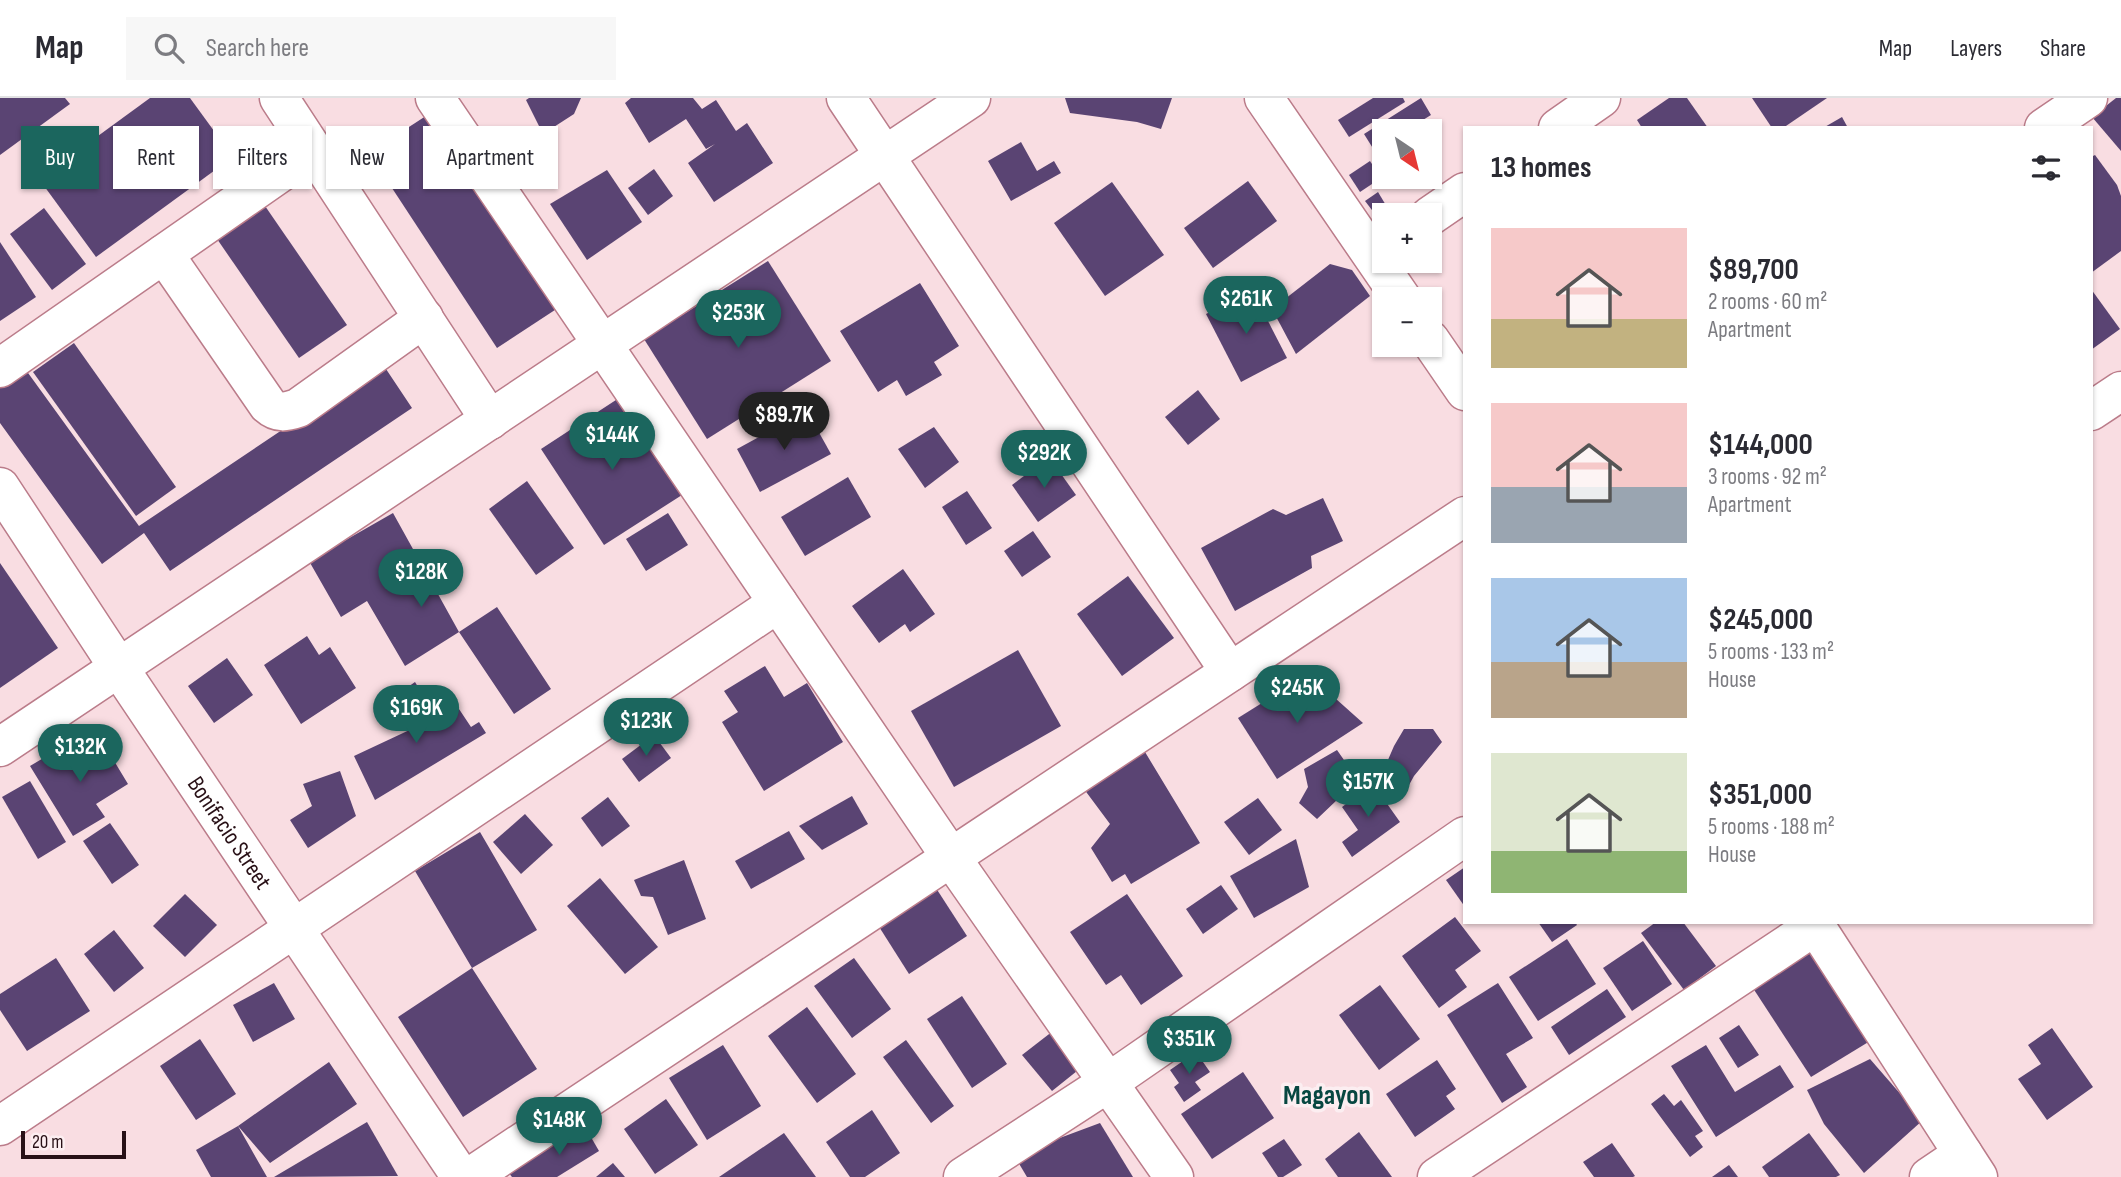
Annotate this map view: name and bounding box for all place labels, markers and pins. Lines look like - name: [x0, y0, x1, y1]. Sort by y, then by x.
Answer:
- pin: $261K: [1197, 276, 1295, 336]
- pin: $253K: [689, 290, 787, 350]
- pin: $89.7K: [727, 392, 841, 452]
- pin: $144K: [563, 412, 661, 472]
- pin: $292K: [995, 430, 1093, 490]
- pin: $128K: [372, 550, 470, 609]
- pin: $245K: [1248, 666, 1346, 725]
- pin: $169K: [367, 686, 465, 745]
- pin: $123K: [597, 698, 695, 758]
- pin: $132K: [31, 724, 129, 784]
- pin: $157K: [1319, 760, 1417, 819]
- pin: $351K: [1140, 1016, 1238, 1076]
- pin: $148K: [510, 1098, 608, 1157]

